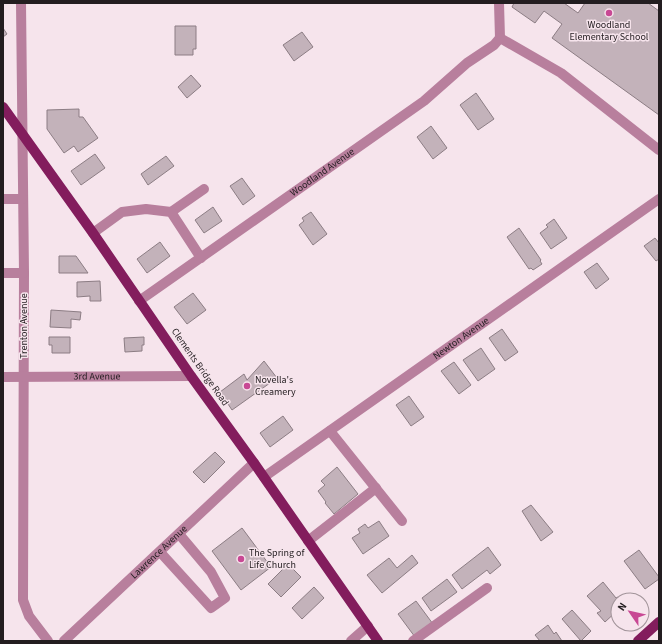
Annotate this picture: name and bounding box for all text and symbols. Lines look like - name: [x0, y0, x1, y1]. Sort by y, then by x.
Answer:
- marker: Woodland Elementary School: [604, 8, 614, 18]
- place label: Woodland Elementary School: [570, 18, 649, 44]
- street label: Woodland Avenue: [287, 145, 357, 200]
- street label: Trenton Avenue: [17, 293, 31, 359]
- street label: Newton Avenue: [430, 314, 492, 363]
- street label: Clements Bridge Road: [168, 325, 232, 409]
- street label: 3rd Avenue: [74, 369, 120, 384]
- place label: Novella's Creamery: [255, 373, 296, 399]
- marker: Novella's Creamery: [242, 381, 252, 391]
- street label: Lawrence Avenue: [127, 522, 190, 582]
- place label: The Spring of Life Church: [249, 546, 305, 572]
- marker: The Spring of Life Church: [236, 554, 246, 564]
- north arrow: [610, 592, 650, 632]
- text: N: [614, 599, 630, 614]

